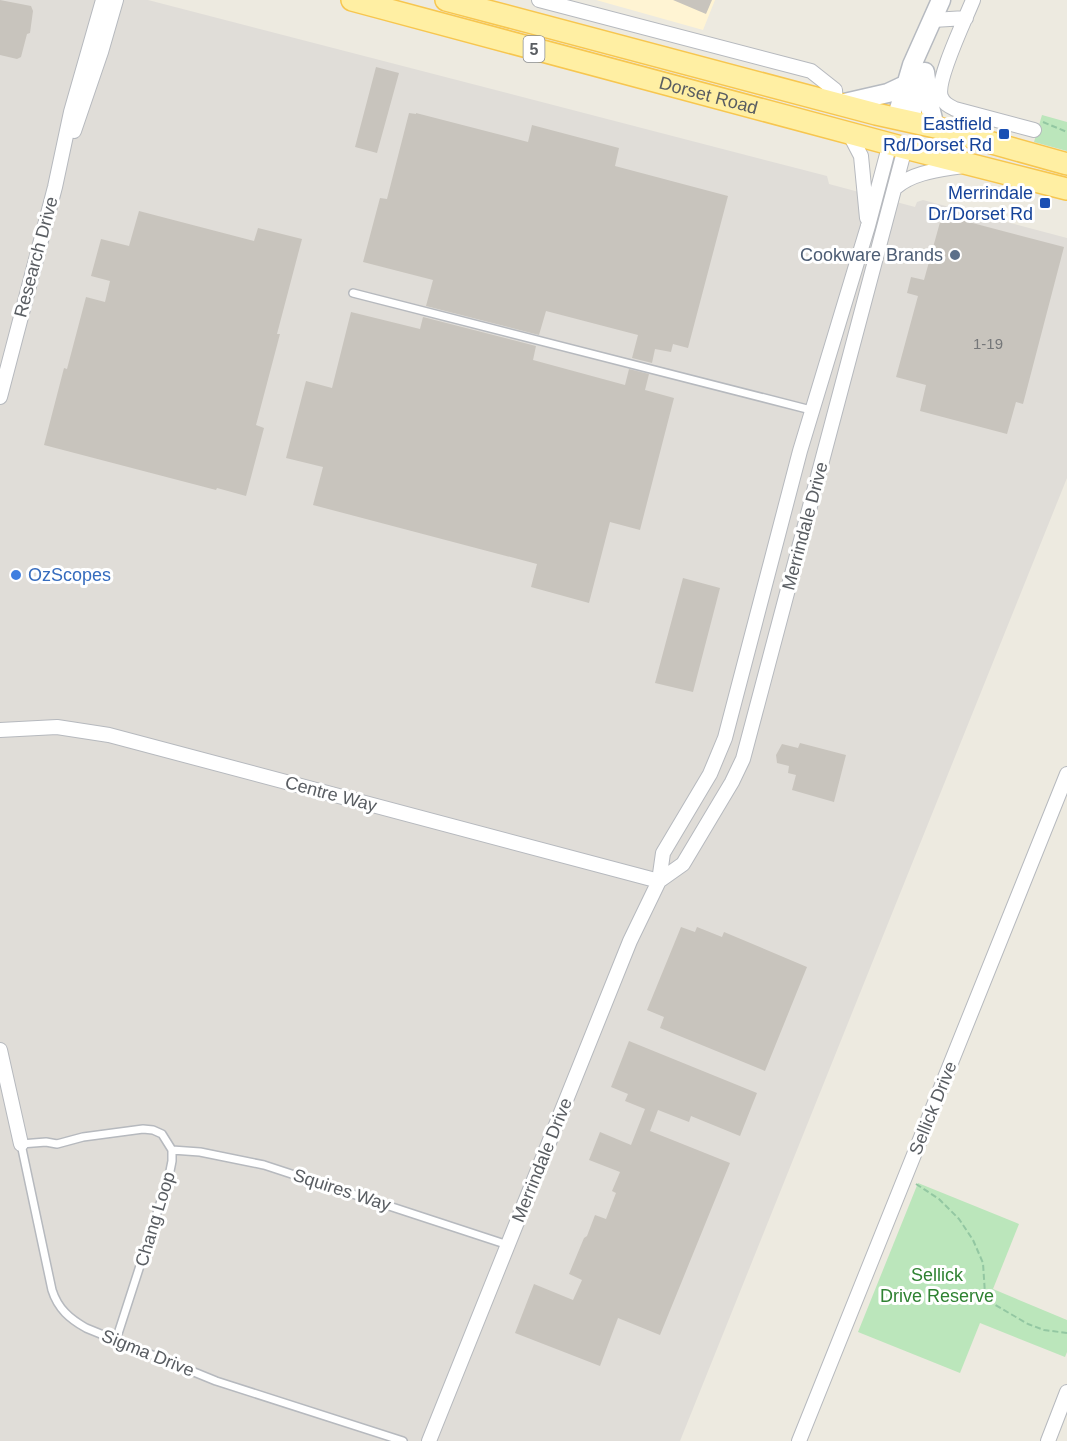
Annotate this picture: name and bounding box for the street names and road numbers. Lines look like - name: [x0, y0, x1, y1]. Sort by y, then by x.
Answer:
- road number: 5: [524, 36, 544, 62]
- street label: Dorset Road: [657, 73, 760, 118]
- street label: Research Drive: [10, 195, 62, 319]
- street label: Merrindale Drive: [778, 460, 832, 592]
- street label: Centre Way: [283, 772, 379, 816]
- street label: Sellick Drive: [905, 1058, 961, 1158]
- street label: Merrindale Drive: [508, 1095, 576, 1225]
- street label: Squires Way: [291, 1165, 393, 1215]
- street label: Chang Loop: [131, 1169, 179, 1269]
- street label: Sigma Drive: [99, 1325, 197, 1381]

